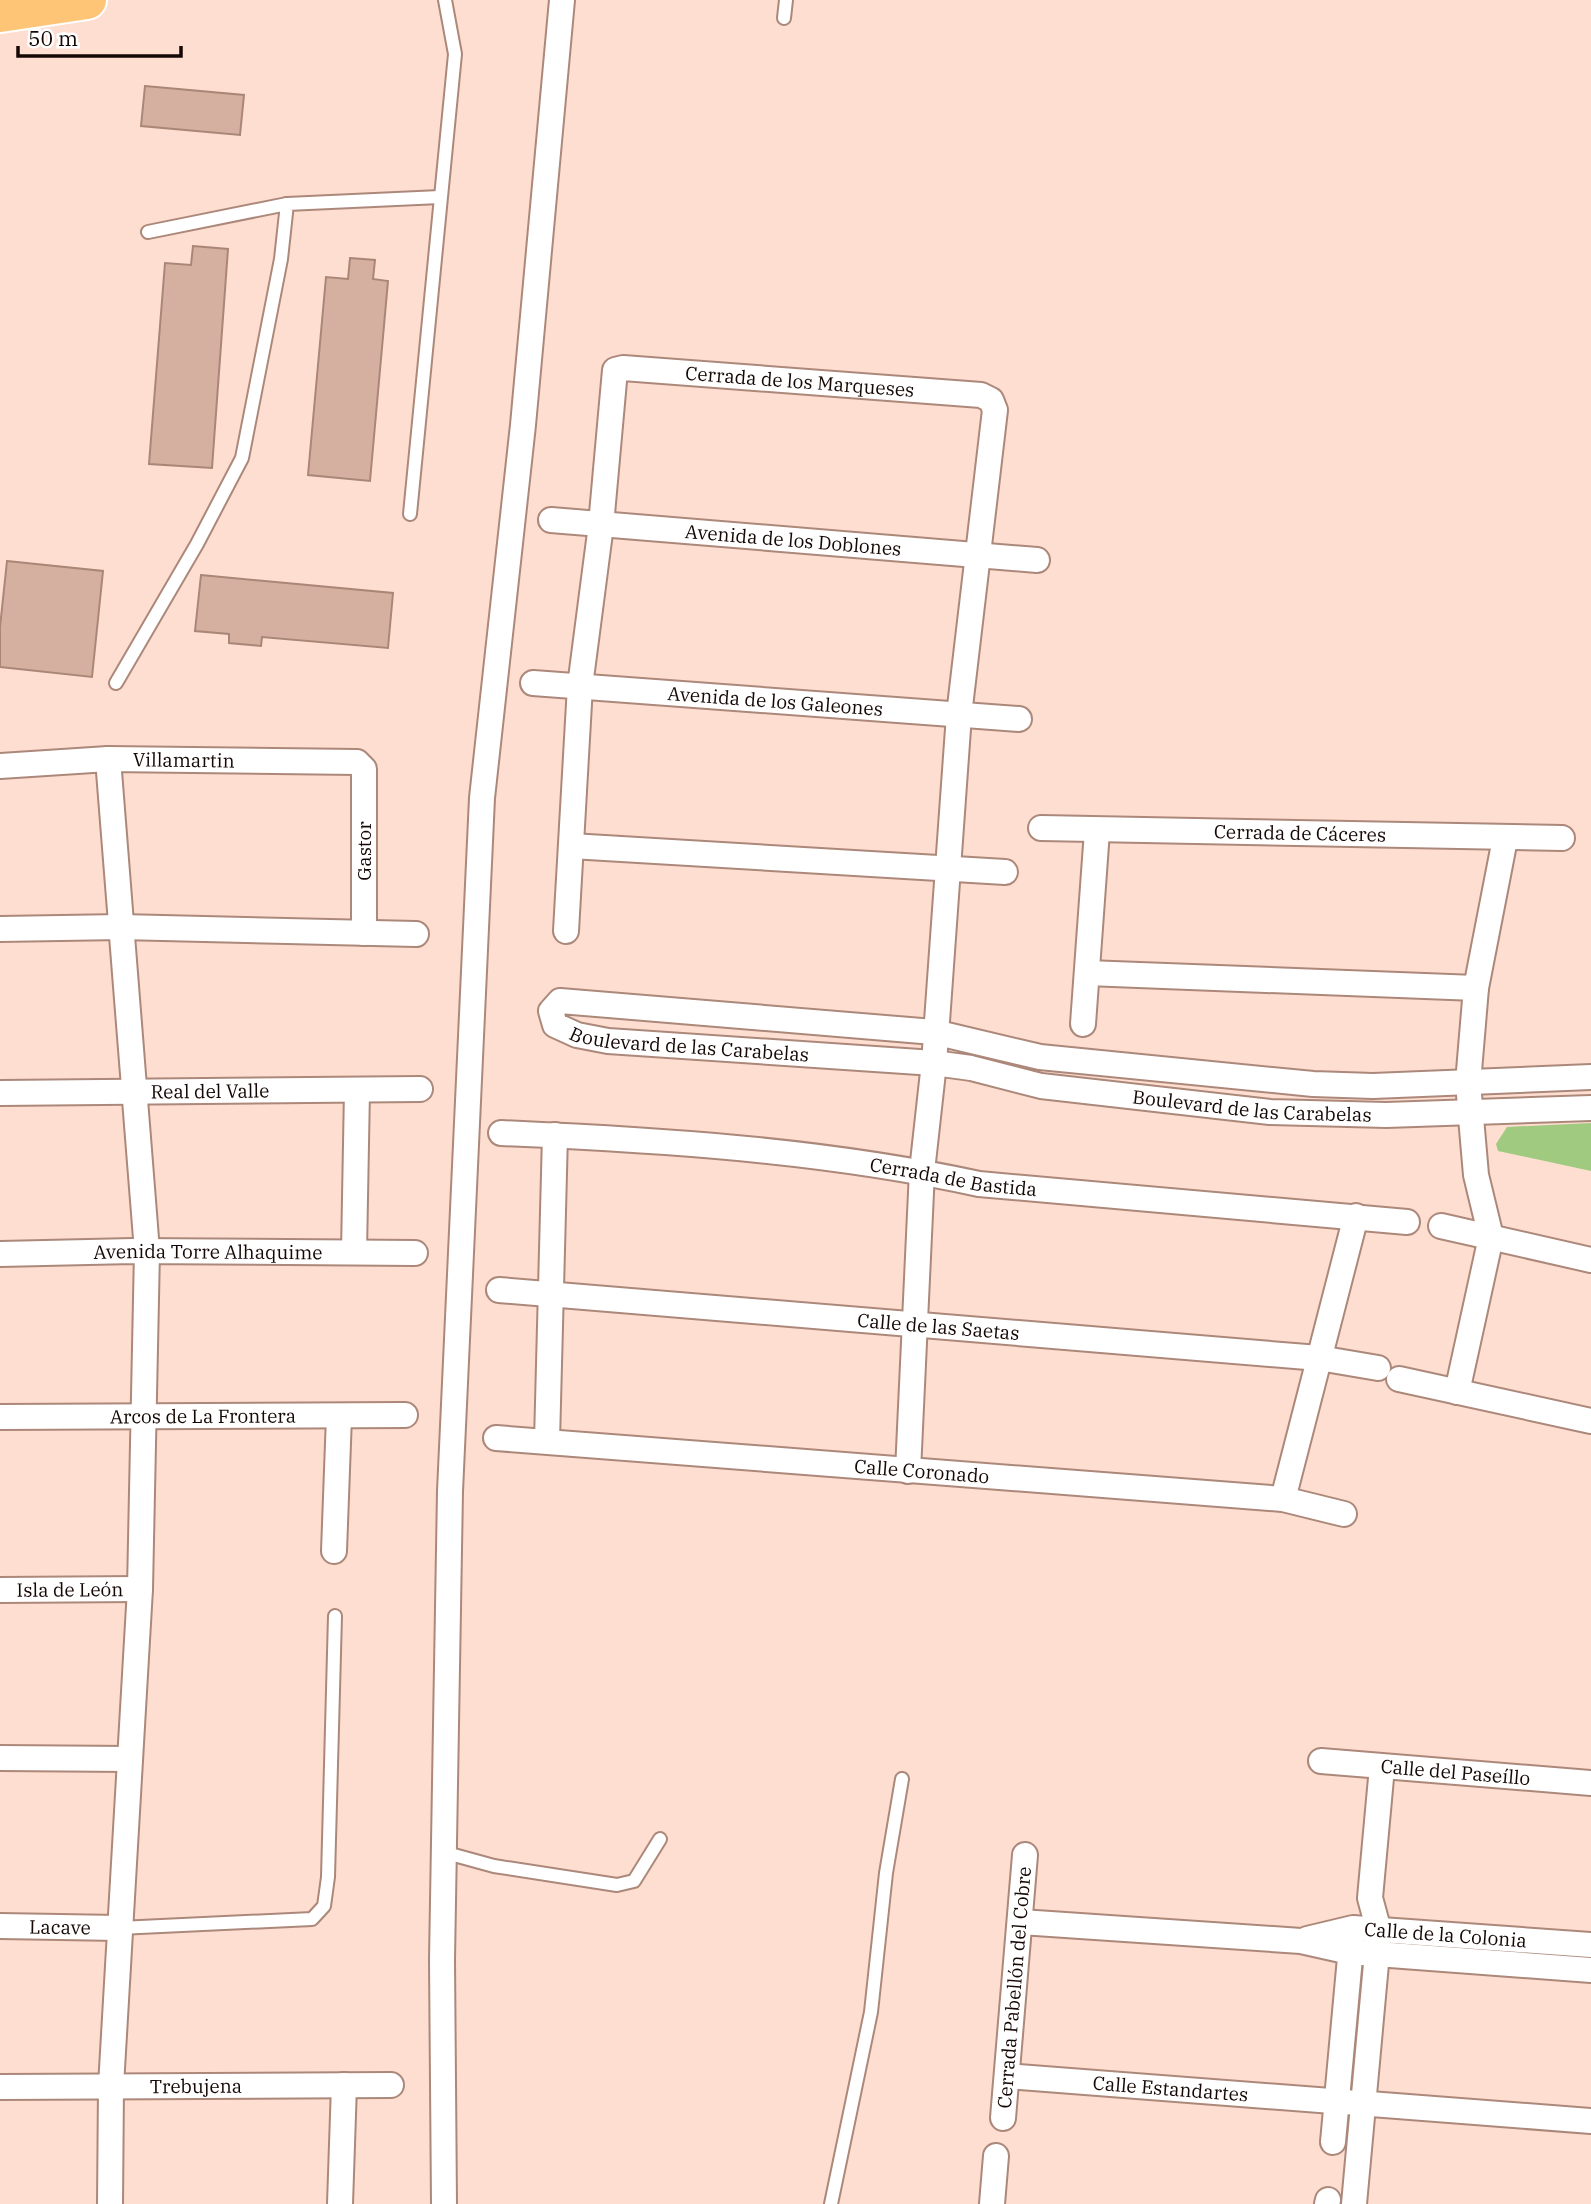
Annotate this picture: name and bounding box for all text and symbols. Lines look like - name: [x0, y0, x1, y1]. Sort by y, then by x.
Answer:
- scale bar: [18, 14, 180, 58]
- text: 50 m: [28, 24, 78, 52]
- street label: Cerrada de los Marqueses: [684, 361, 915, 402]
- street label: Avenida de los Doblones: [684, 519, 902, 561]
- street label: Avenida de los Galeones: [667, 681, 884, 721]
- street label: Villamartin: [133, 747, 235, 773]
- street label: Cerrada de Cáceres: [1214, 819, 1386, 847]
- street label: Gastor: [352, 821, 376, 881]
- street label: Boulevard de las Carabelas: [566, 1021, 810, 1067]
- street label: Real del Valle: [151, 1078, 269, 1104]
- street label: Boulevard de las Carabelas: [1131, 1084, 1372, 1127]
- street label: Cerrada de Bastida: [868, 1152, 1038, 1201]
- street label: Avenida Torre Alhaquime: [93, 1239, 323, 1264]
- street label: Calle de las Saetas: [856, 1308, 1021, 1345]
- street label: Arcos de La Frontera: [110, 1404, 296, 1428]
- street label: Calle Coronado: [853, 1454, 990, 1488]
- street label: Isla de León: [16, 1577, 124, 1602]
- street label: Calle del Paseíllo: [1380, 1754, 1531, 1790]
- street label: Cerrada Pabellón del Cobre: [992, 1865, 1036, 2109]
- street label: Lacave: [29, 1914, 91, 1940]
- street label: Calle de la Colonia: [1363, 1917, 1528, 1952]
- street label: Calle Estandartes: [1092, 2071, 1249, 2107]
- street label: Trebujena: [150, 2074, 242, 2098]

